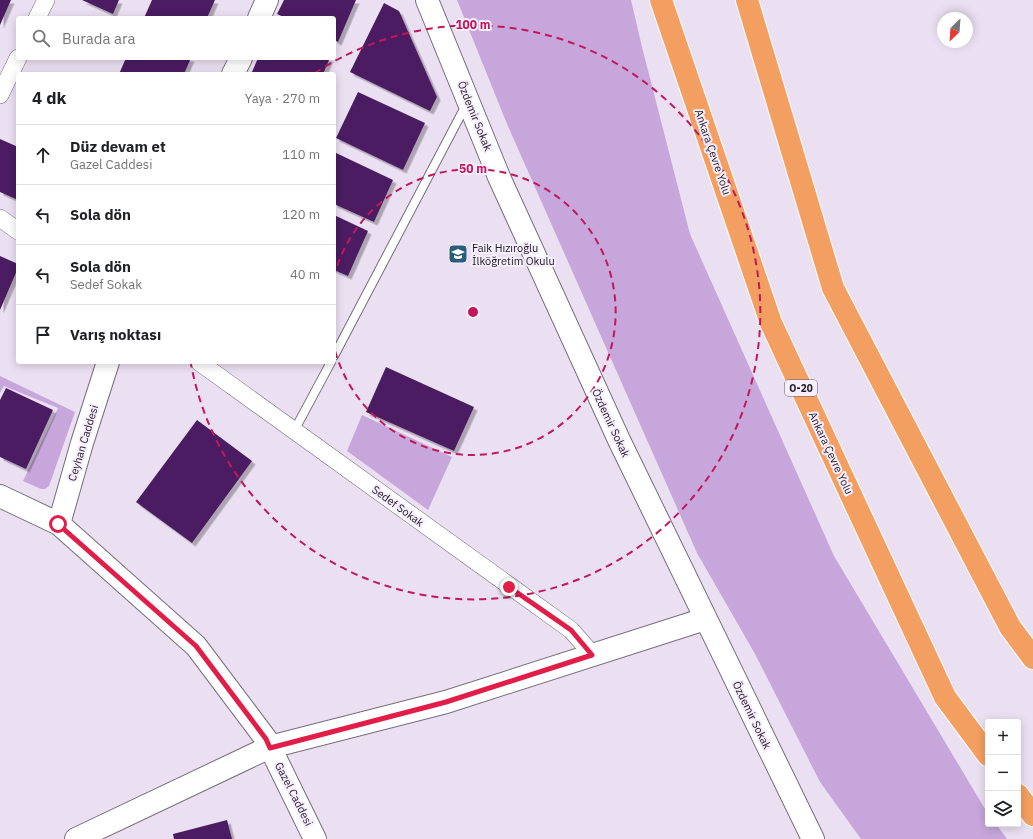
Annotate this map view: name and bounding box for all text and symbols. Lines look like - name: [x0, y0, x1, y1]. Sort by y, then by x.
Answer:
- north arrow: [937, 12, 973, 48]
- search box: [16, 16, 336, 60]
- text: 100 m: [455, 17, 491, 32]
- icon: search: [30, 27, 52, 49]
- text: Burada ara: [62, 29, 136, 48]
- street label: Özdemir Sokak: [455, 79, 495, 153]
- text: 4 dk: [32, 87, 66, 109]
- text: Yaya · 270 m: [245, 90, 320, 107]
- street label: Ankara Çevre Yolu: [692, 107, 734, 197]
- text: Düz devam et: [70, 137, 166, 156]
- icon: ahead: [32, 144, 54, 166]
- text: 110 m: [282, 146, 320, 163]
- text: Gazel Caddesi: [70, 156, 152, 173]
- text: 50 m: [459, 161, 487, 176]
- icon: left: [32, 204, 54, 226]
- text: Sola dön: [70, 205, 131, 224]
- text: 120 m: [282, 206, 320, 223]
- place label: Faik Hızıroğlu İlköğretim Okulu: [472, 241, 555, 268]
- school or university icon: Faik Hızıroğlu İlköğretim Okulu: [447, 243, 469, 265]
- text: Sola dön: [70, 257, 131, 276]
- icon: left: [32, 264, 54, 286]
- text: 40 m: [290, 266, 320, 283]
- text: Sedef Sokak: [70, 276, 142, 293]
- centre of rings: [466, 305, 480, 319]
- icon: arrive: [32, 324, 54, 346]
- text: Varış noktası: [70, 325, 161, 344]
- road number: O-20: [785, 380, 817, 396]
- street label: Özdemir Sokak: [589, 386, 633, 460]
- street label: Ceyhan Caddesi: [65, 403, 101, 483]
- street label: Ankara Çevre Yolu: [806, 409, 856, 497]
- street label: Sedef Sokak: [369, 482, 427, 530]
- route start: [49, 515, 67, 533]
- route end: [500, 578, 518, 596]
- street label: Özdemir Sokak: [729, 679, 775, 752]
- map controls: [985, 719, 1021, 827]
- button: +: [985, 719, 1021, 755]
- button: −: [985, 755, 1021, 791]
- street label: Gazel Caddesi: [272, 760, 316, 828]
- button: layers: [985, 791, 1021, 827]

